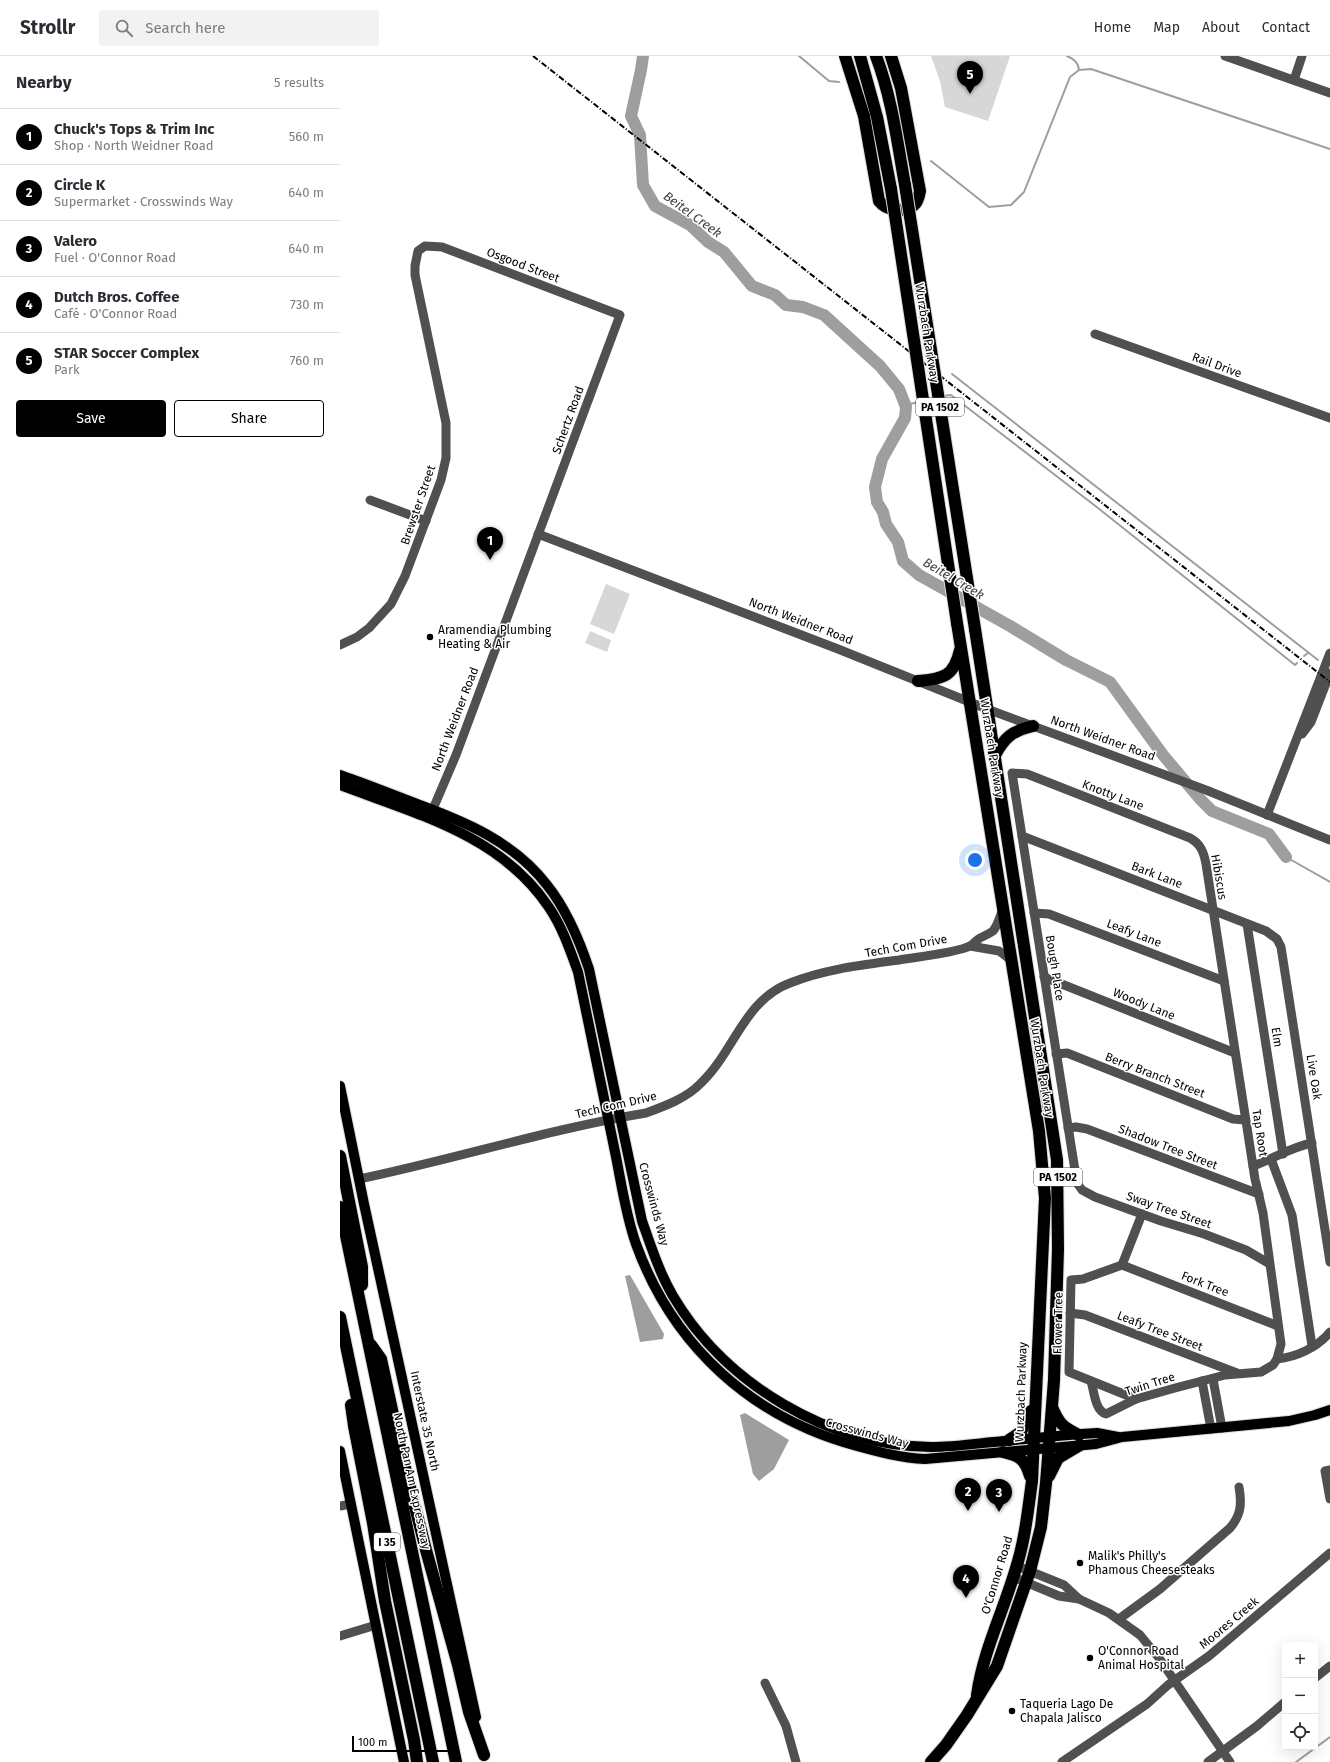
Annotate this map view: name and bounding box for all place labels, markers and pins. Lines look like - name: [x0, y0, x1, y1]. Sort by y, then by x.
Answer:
- pin: 5: [957, 61, 983, 94]
- pin: 1: [477, 527, 503, 560]
- place label: Aramendia Plumbing Heating & Air: [438, 623, 552, 651]
- marker: Aramendia Plumbing Heating & Air: [425, 632, 435, 642]
- pin: 2: [955, 1478, 981, 1511]
- pin: 3: [986, 1479, 1012, 1512]
- place label: Malik's Philly's Phamous Cheesesteaks: [1088, 1549, 1215, 1577]
- marker: Malik's Philly's Phamous Cheesesteaks: [1075, 1558, 1085, 1568]
- pin: 4: [953, 1565, 979, 1598]
- place label: O'Connor Road Animal Hospital: [1098, 1644, 1185, 1672]
- marker: O'Connor Road Animal Hospital: [1085, 1653, 1095, 1663]
- place label: Taqueria Lago De Chapala Jalisco: [1020, 1697, 1113, 1725]
- marker: Taqueria Lago De Chapala Jalisco: [1007, 1706, 1017, 1716]

